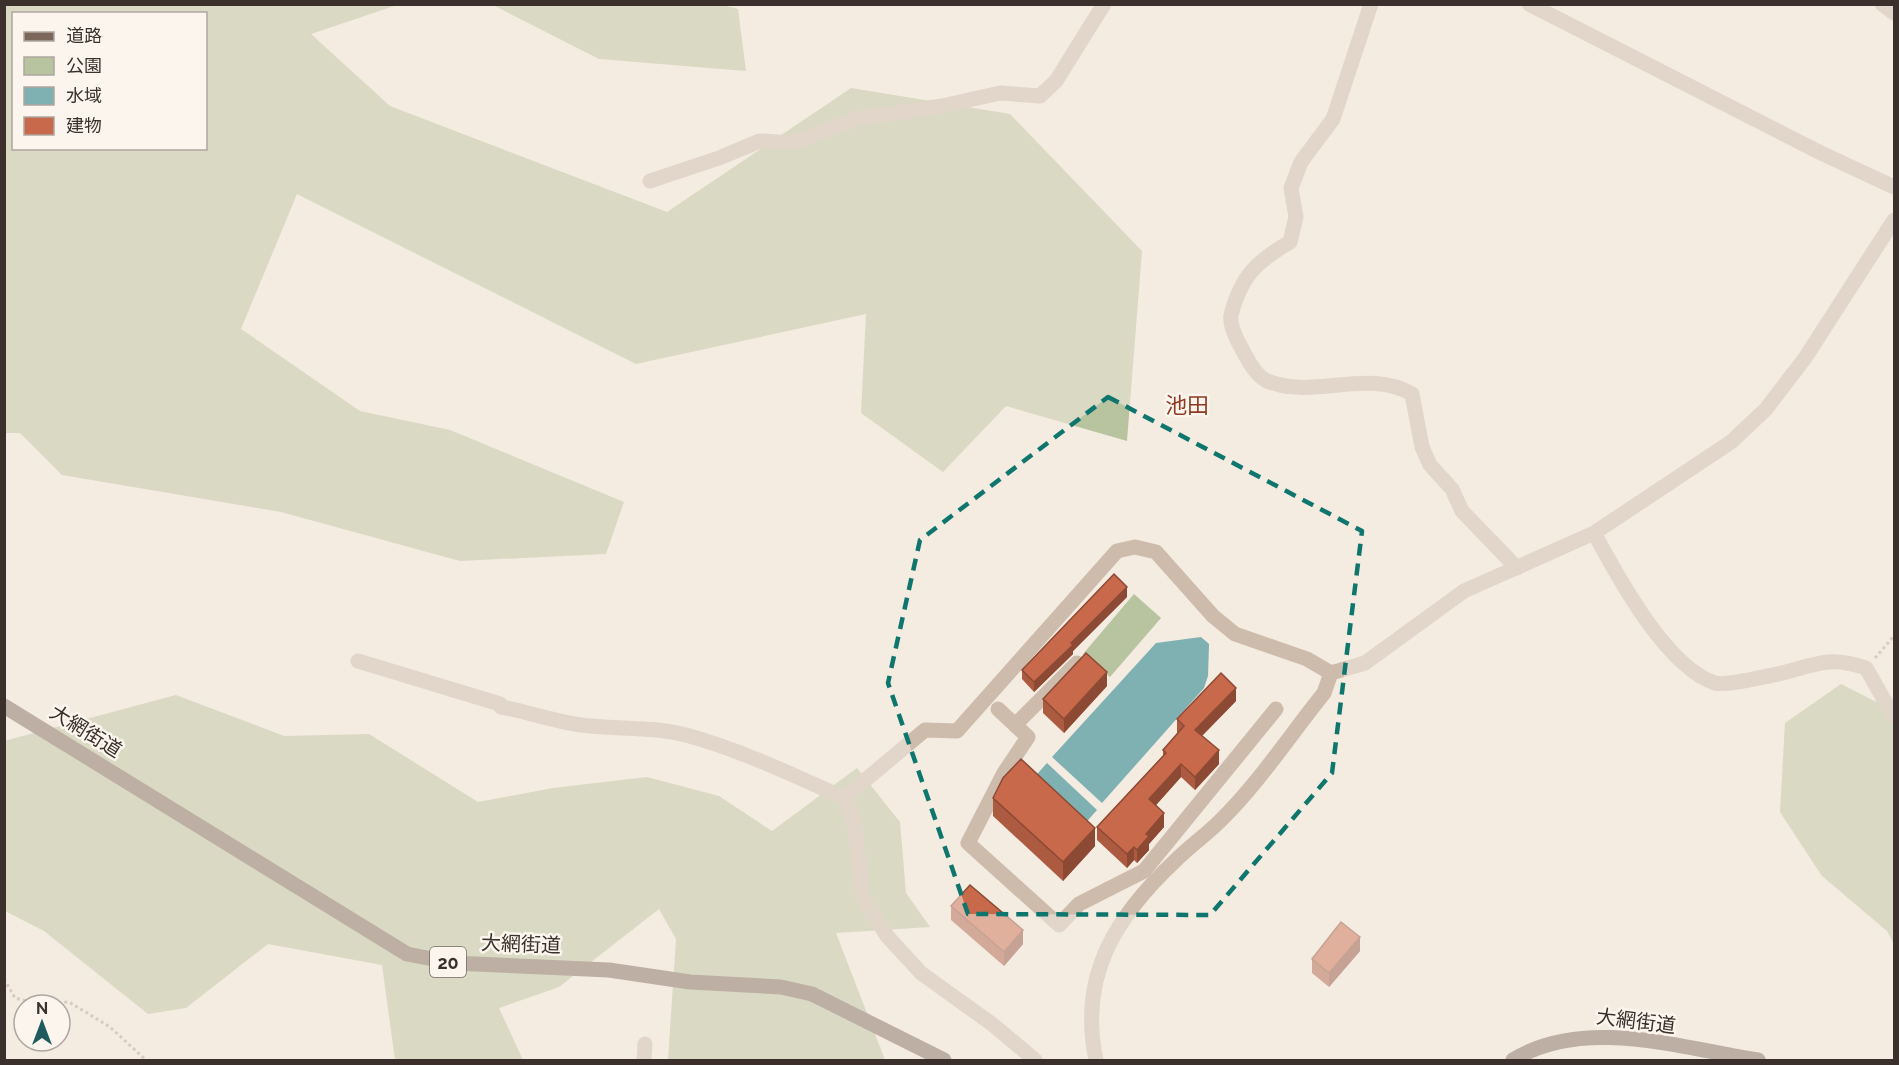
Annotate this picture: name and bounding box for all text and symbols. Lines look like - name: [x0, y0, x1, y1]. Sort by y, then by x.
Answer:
- legend: [12, 12, 207, 150]
- text: 道路: [66, 25, 102, 46]
- text: 公園: [66, 55, 102, 76]
- text: 水域: [66, 85, 102, 106]
- text: 建物: [66, 115, 102, 136]
- district label: 池田: [1165, 392, 1209, 418]
- street label: 大網街道: [46, 700, 126, 762]
- street label: 大網街道: [481, 931, 561, 957]
- road number: 20: [430, 947, 466, 977]
- north arrow: [12, 993, 72, 1053]
- text: N: [36, 999, 48, 1018]
- street label: 大網街道: [1595, 1004, 1677, 1038]

